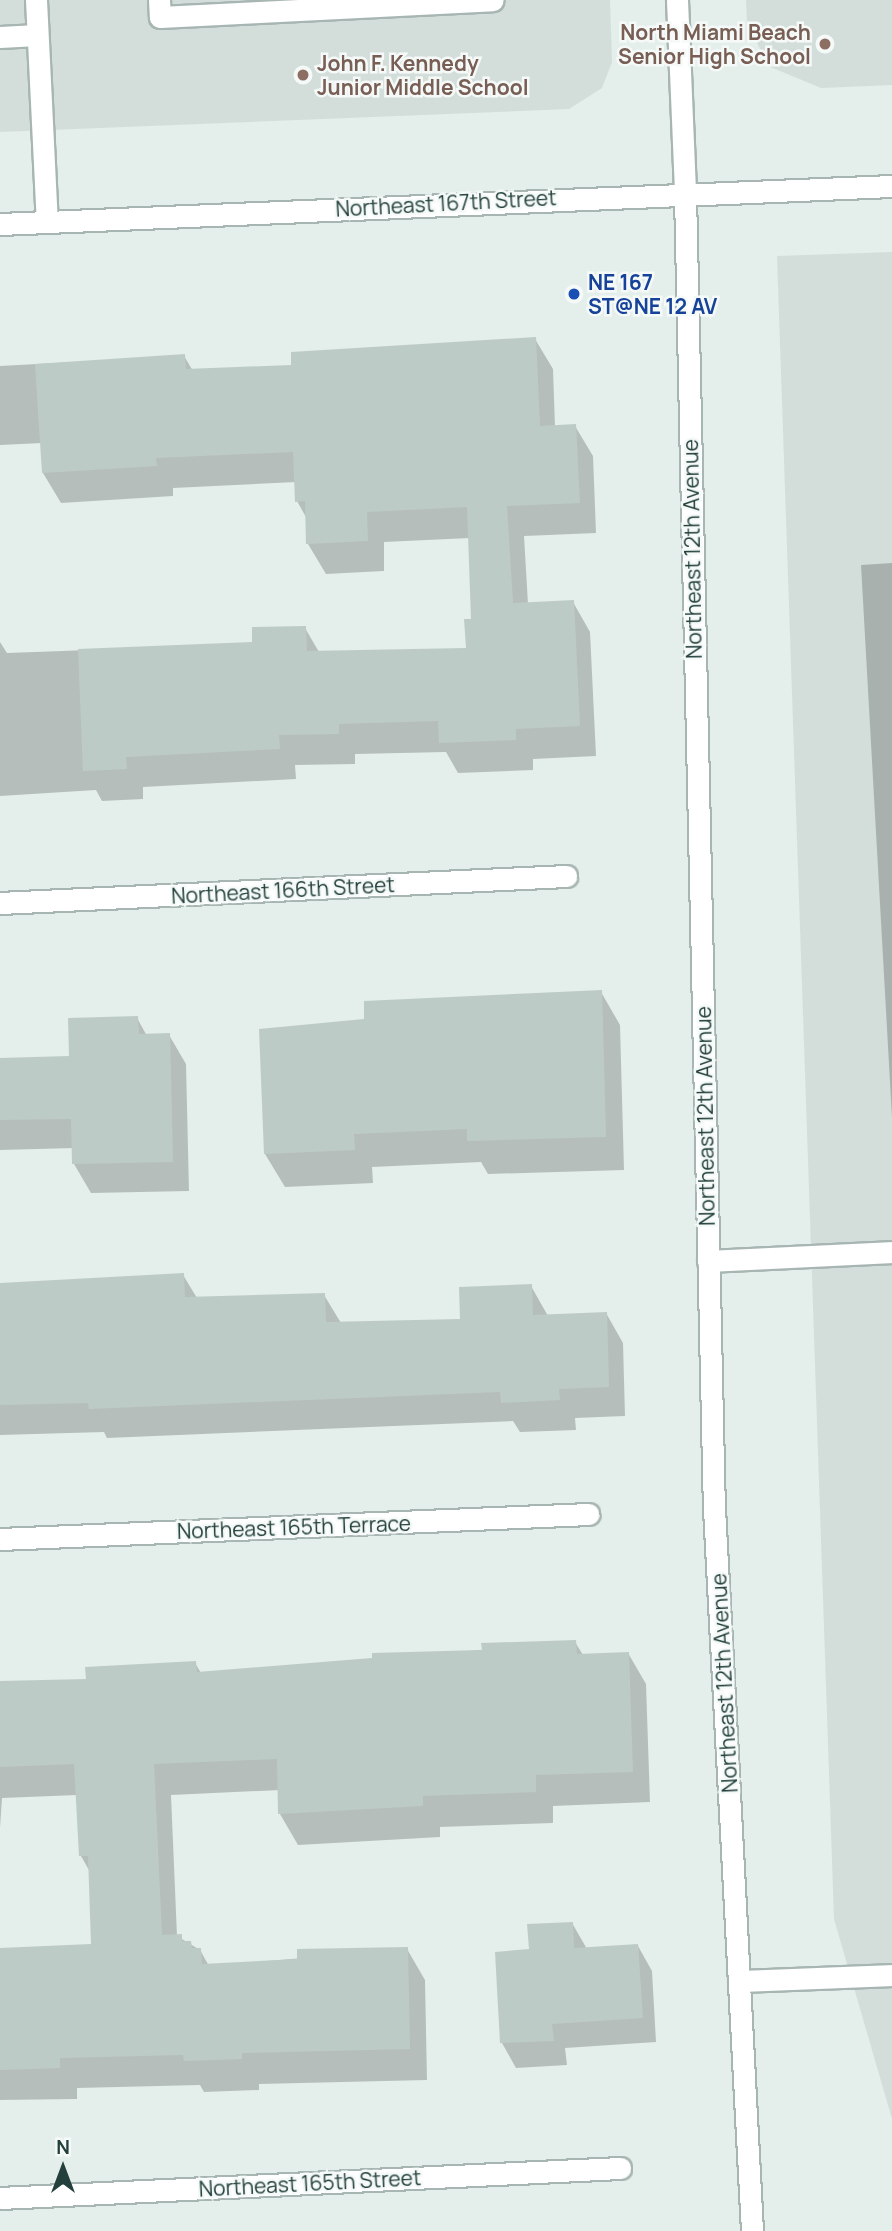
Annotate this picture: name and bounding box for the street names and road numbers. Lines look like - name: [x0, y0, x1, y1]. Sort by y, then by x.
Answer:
- street label: Northeast 167th Street: [335, 185, 557, 221]
- street label: Northeast 12th Avenue: [677, 439, 707, 659]
- street label: Northeast 166th Street: [171, 872, 395, 908]
- street label: Northeast 12th Avenue: [690, 1006, 720, 1226]
- street label: Northeast 165th Terrace: [177, 1510, 411, 1544]
- street label: Northeast 12th Avenue: [706, 1573, 742, 1793]
- street label: Northeast 165th Street: [198, 2165, 422, 2201]

